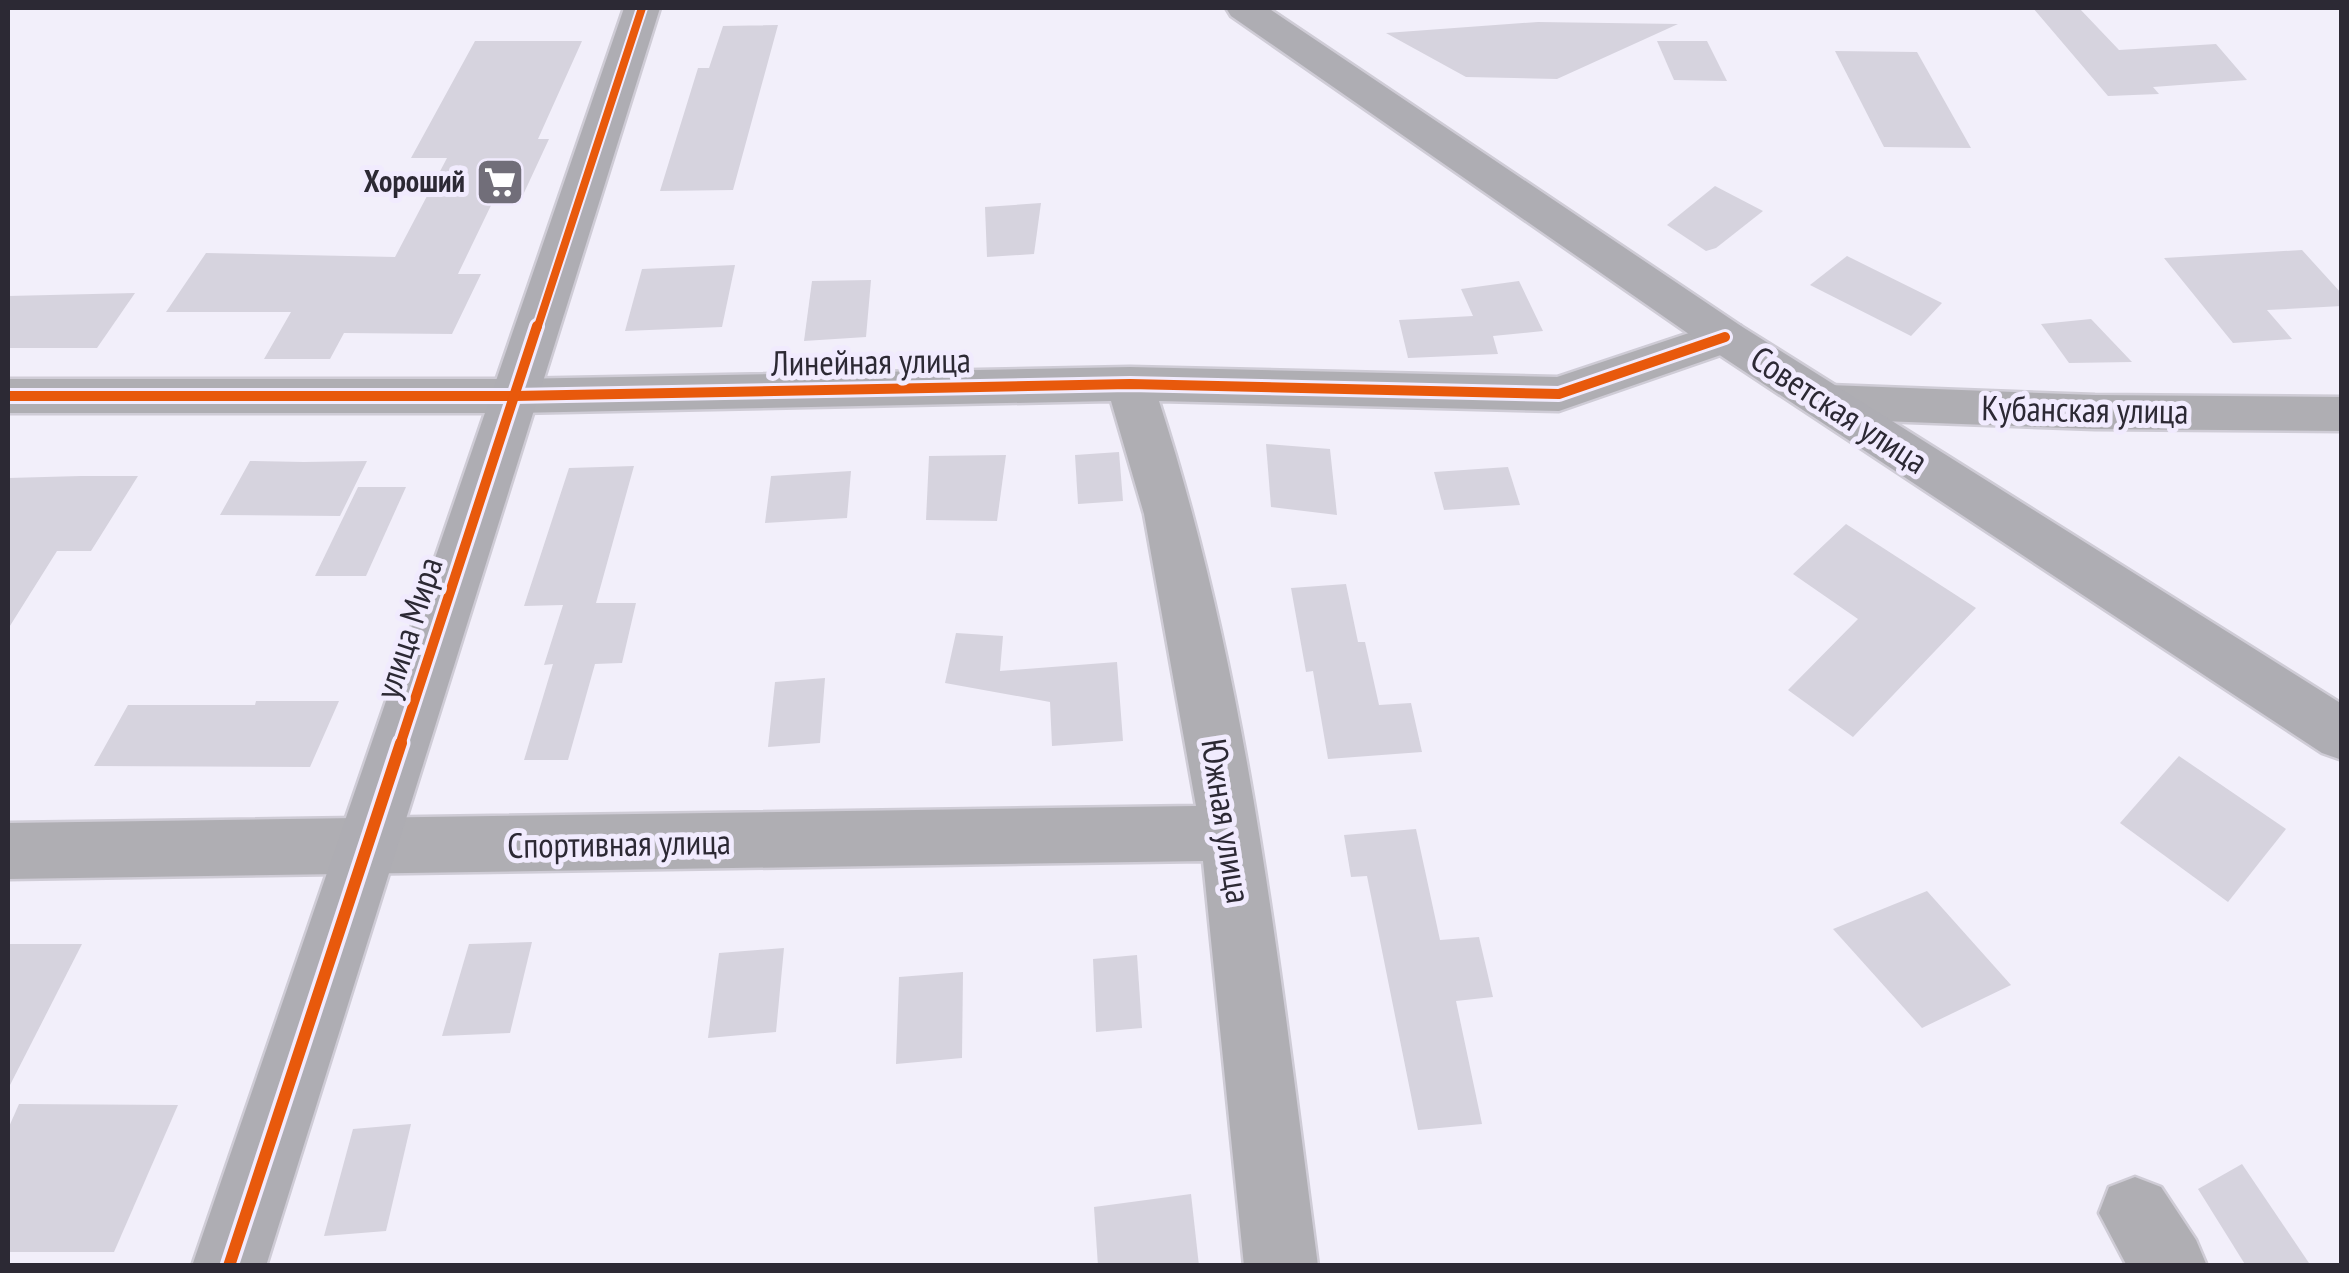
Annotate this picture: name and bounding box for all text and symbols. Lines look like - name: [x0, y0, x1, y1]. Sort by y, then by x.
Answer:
- supermarket icon: Хороший: [474, 156, 526, 208]
- place label: Хороший: [364, 161, 465, 200]
- street label: Советская улица: [1742, 335, 1937, 483]
- street label: Линейная улица: [770, 336, 971, 386]
- street label: Кубанская улица: [1981, 384, 2189, 434]
- street label: улица Мира: [364, 551, 452, 704]
- street label: Южная улица: [1191, 735, 1263, 906]
- street label: Спортивная улица: [507, 818, 731, 868]

